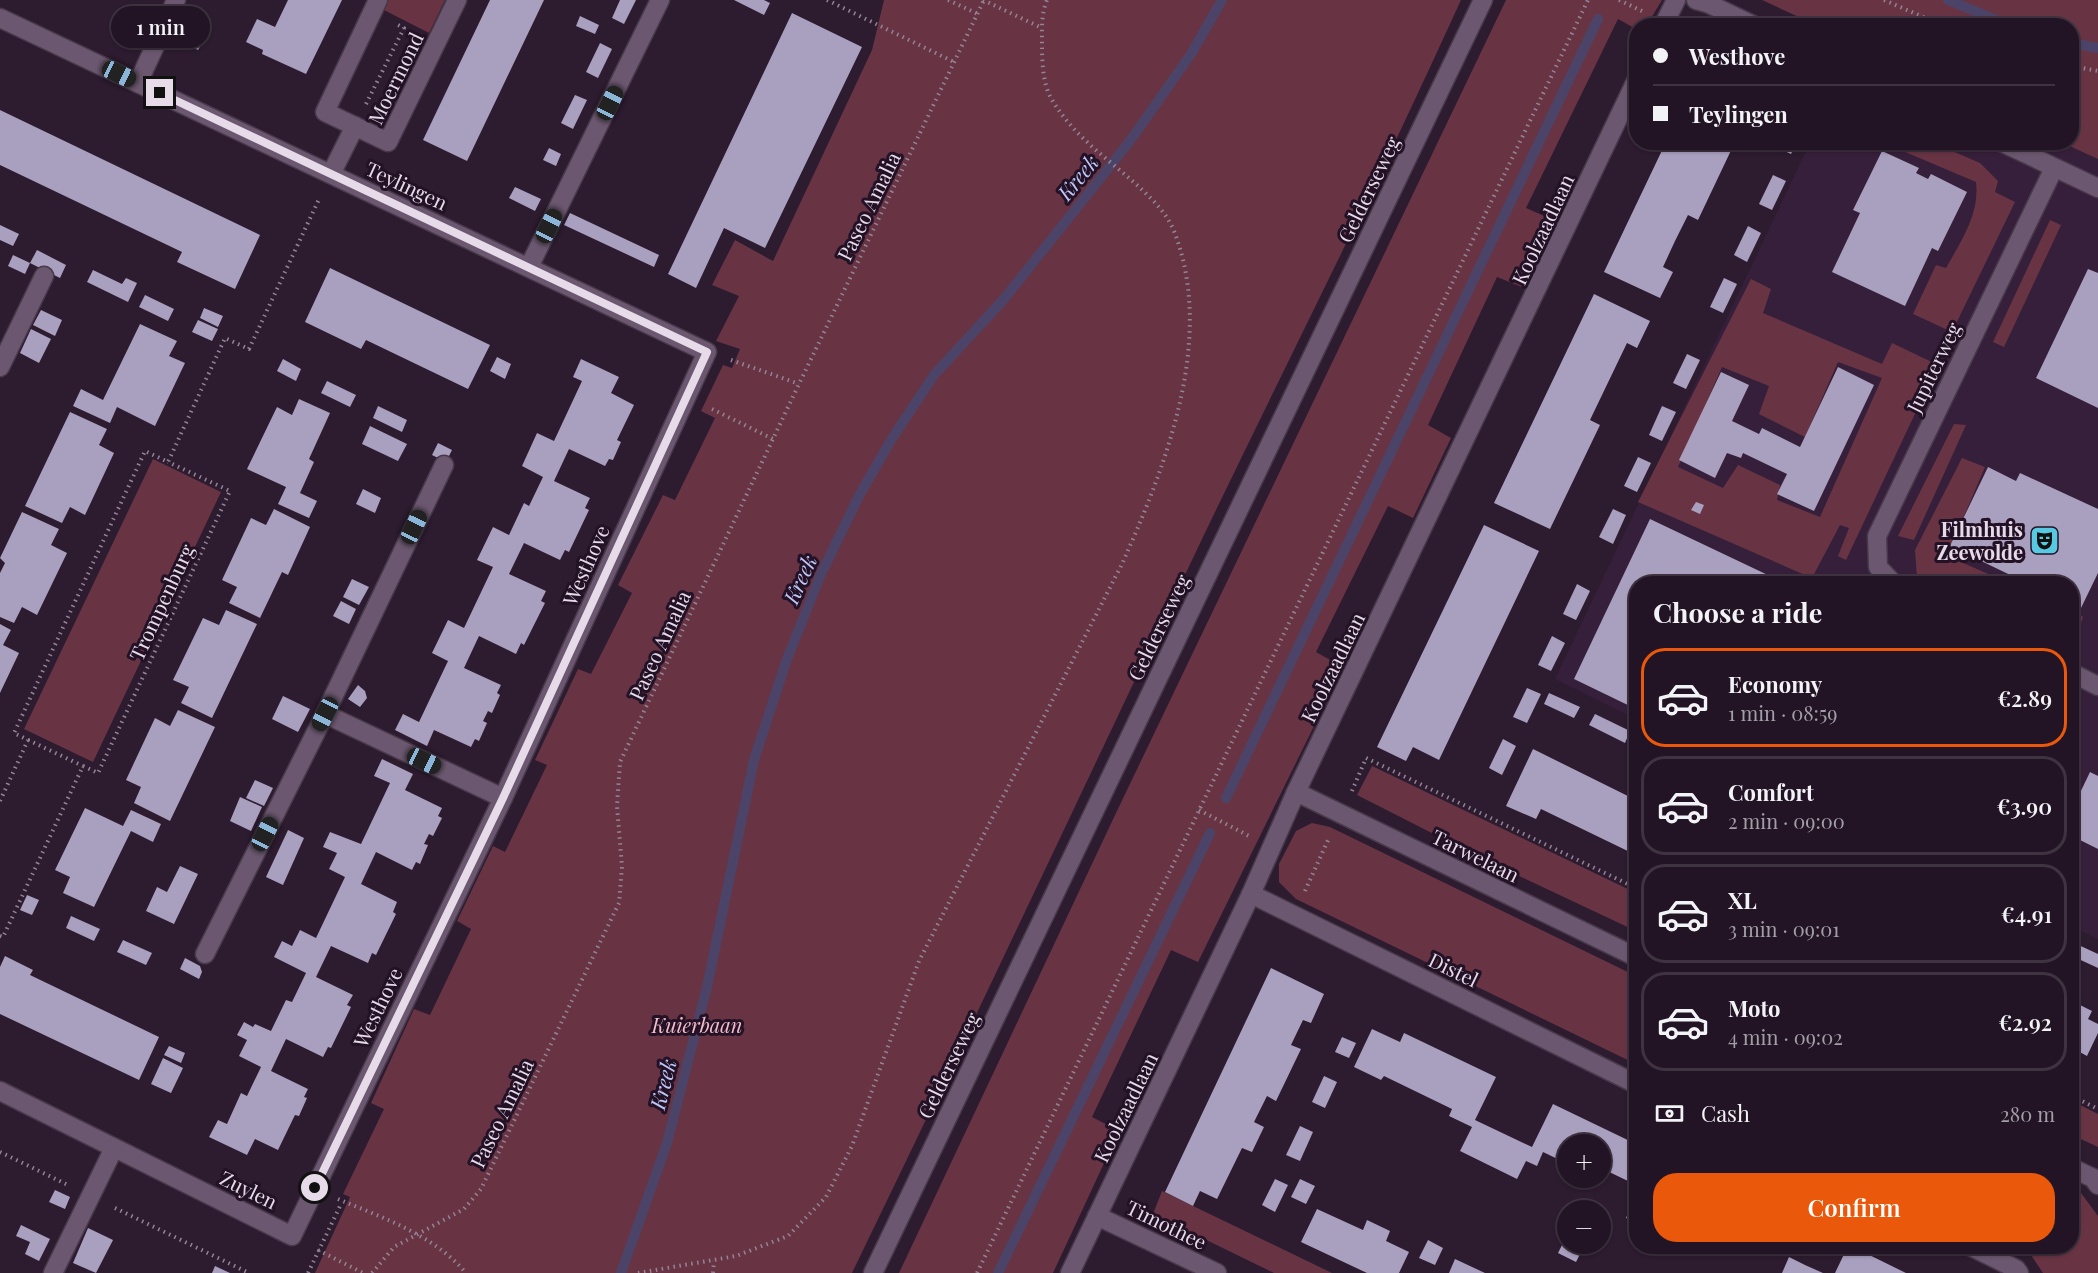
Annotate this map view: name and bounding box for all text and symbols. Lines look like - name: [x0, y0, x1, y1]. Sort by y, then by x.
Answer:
- callout: 1 min: [110, 6, 210, 48]
- text: 1 min: [136, 13, 185, 40]
- street label: Moermond: [361, 27, 429, 129]
- text: Westhove: [1689, 41, 1785, 71]
- car: [99, 58, 139, 90]
- route end: [146, 79, 173, 106]
- car: [594, 83, 626, 123]
- text: Teylingen: [1689, 99, 1788, 129]
- street label: Gelderseweg: [1331, 131, 1406, 247]
- street label: Paseo Amalia: [830, 147, 906, 265]
- water label: Kreek: [1050, 148, 1104, 206]
- street label: Teylingen: [362, 154, 452, 216]
- street label: Koolzaadlaan: [1505, 169, 1579, 289]
- car: [533, 206, 565, 246]
- street label: Jupiterweg: [1899, 317, 1967, 418]
- car: [398, 507, 430, 547]
- place label: Filmhuis Zeewolde: [1936, 515, 2023, 565]
- street label: Westhove: [555, 521, 615, 610]
- theatre icon: Filmhuis Zeewolde: [2028, 524, 2060, 556]
- street label: Trompenburg: [122, 539, 200, 665]
- water label: Kreek: [775, 550, 822, 609]
- street label: Gelderseweg: [1121, 569, 1196, 685]
- street label: Paseo Amalia: [622, 586, 696, 704]
- text: Choose a ride: [1653, 594, 1822, 630]
- street label: Koolzaadlaan: [1294, 607, 1370, 726]
- text: Economy: [1728, 669, 1822, 699]
- icon: car: [1656, 671, 1710, 725]
- text: €2.89: [1997, 683, 2052, 713]
- car: [309, 694, 341, 734]
- text: 1 min · 08:59: [1728, 699, 1837, 726]
- car: [404, 745, 444, 777]
- text: Comfort: [1728, 777, 1814, 807]
- icon: car: [1656, 779, 1710, 833]
- text: €3.90: [1997, 791, 2052, 821]
- text: 2 min · 09:00: [1728, 807, 1845, 834]
- car: [249, 814, 281, 854]
- street label: Tarwelaan: [1428, 822, 1524, 888]
- text: XL: [1728, 885, 1757, 915]
- icon: car: [1656, 887, 1710, 941]
- text: €4.91: [2001, 899, 2052, 929]
- text: 3 min · 09:01: [1728, 915, 1840, 942]
- street label: Distel: [1425, 945, 1484, 993]
- street label: Westhove: [346, 963, 408, 1052]
- text: Moto: [1728, 993, 1781, 1023]
- icon: car: [1656, 995, 1710, 1049]
- street label: Gelderseweg: [911, 1007, 986, 1123]
- text: €2.92: [1998, 1007, 2052, 1037]
- park label: Kuierbaan: [651, 1011, 742, 1038]
- text: 4 min · 09:02: [1728, 1023, 1843, 1050]
- street label: Koolzaadlaan: [1087, 1047, 1163, 1166]
- street label: Paseo Amalia: [463, 1054, 539, 1172]
- water label: Kreek: [642, 1056, 682, 1113]
- icon: cash: [1653, 1097, 1686, 1130]
- text: Cash: [1701, 1098, 1750, 1128]
- text: 280 m: [2000, 1100, 2055, 1127]
- map controls: [1557, 1134, 1611, 1254]
- button: +: [1557, 1134, 1611, 1188]
- street label: Zuylen: [216, 1164, 282, 1214]
- button: Confirm: [1653, 1173, 2055, 1242]
- route start: [301, 1174, 328, 1201]
- street label: Timothee: [1122, 1193, 1212, 1255]
- button: −: [1557, 1200, 1611, 1254]

